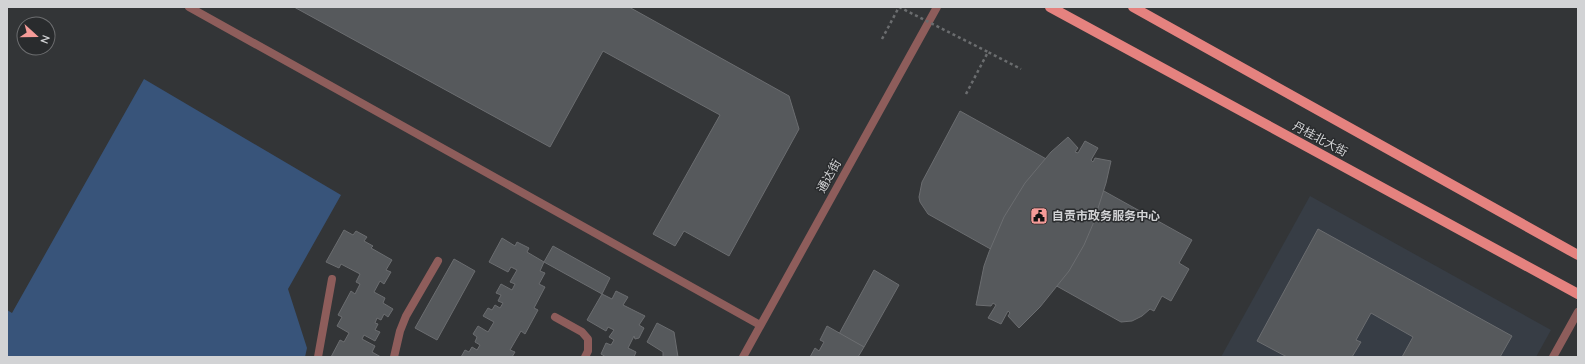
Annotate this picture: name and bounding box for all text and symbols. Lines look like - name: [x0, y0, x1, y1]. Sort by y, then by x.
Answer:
- north arrow: [16, 16, 56, 56]
- text: N: [37, 33, 53, 46]
- street label: 丹桂北大街: [1290, 118, 1350, 159]
- street label: 通达街: [813, 156, 844, 195]
- public building icon: 自贡市政务服务中心: [1029, 206, 1049, 226]
- place label: 自贡市政务服务中心: [1052, 208, 1160, 223]

